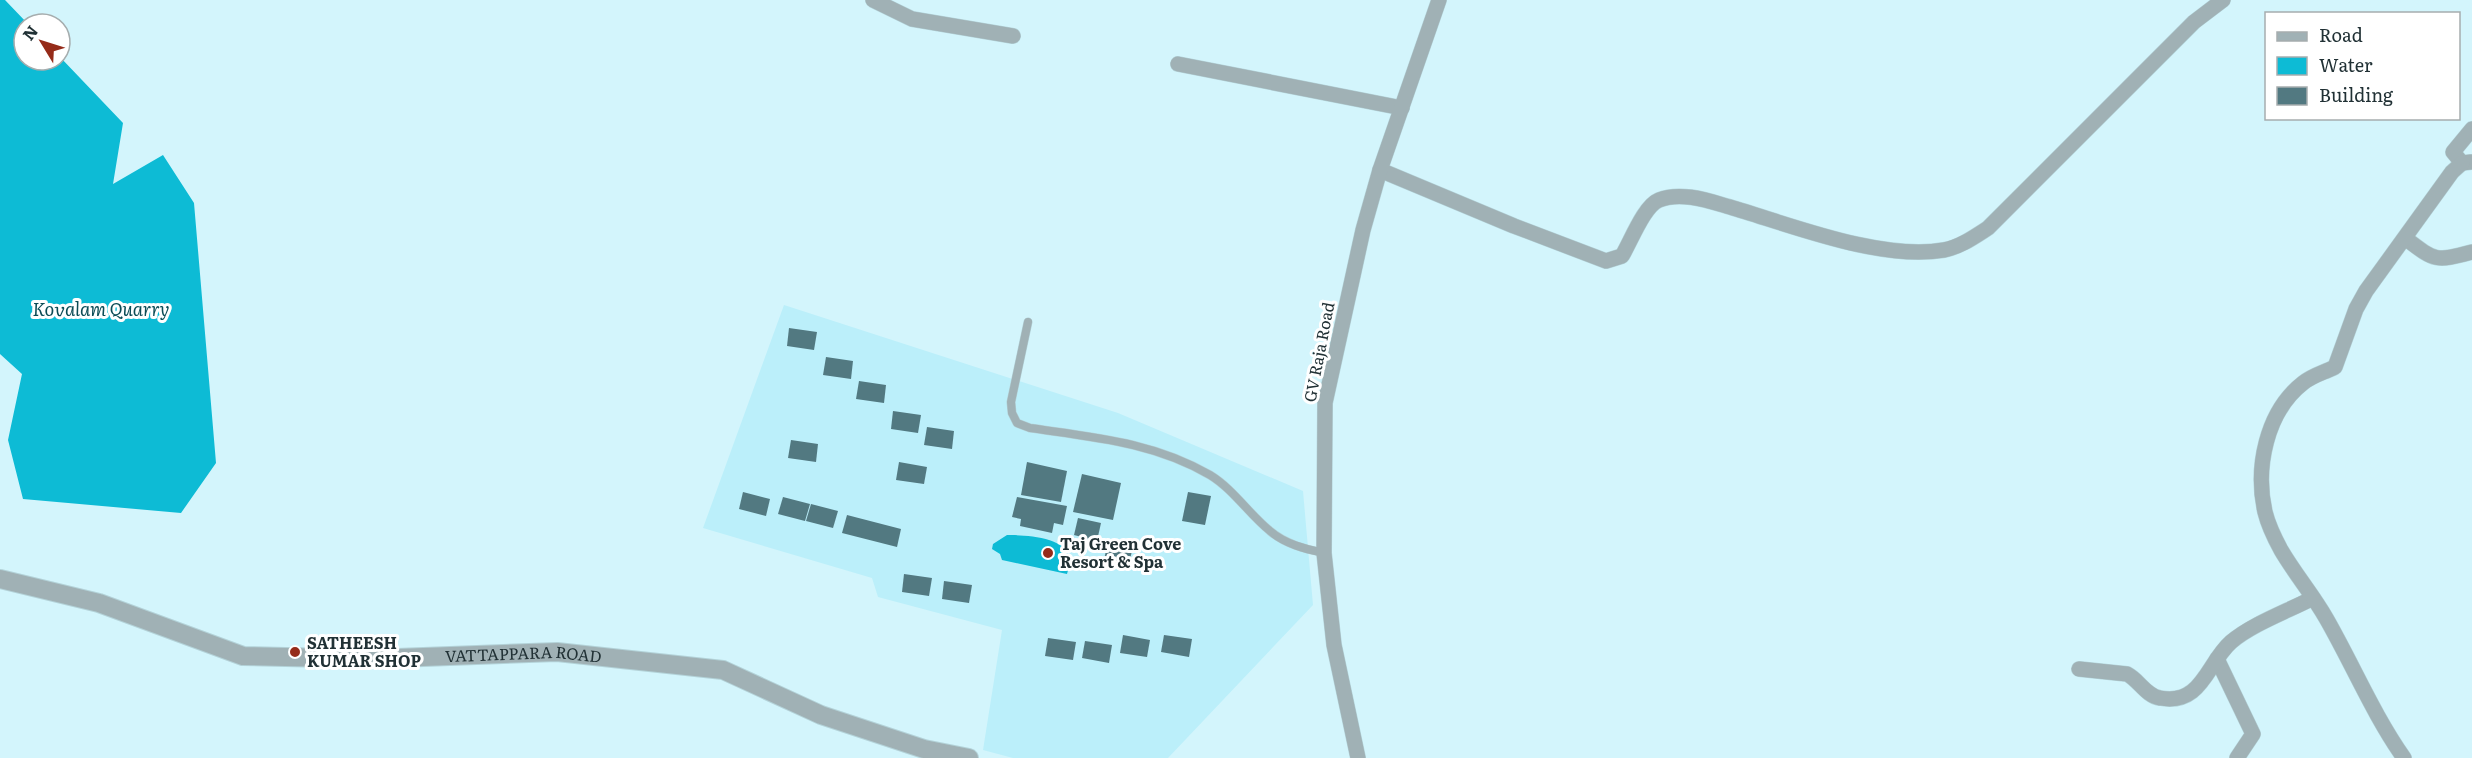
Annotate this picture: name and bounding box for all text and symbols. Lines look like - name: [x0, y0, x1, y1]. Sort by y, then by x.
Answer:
- north arrow: [12, 12, 72, 72]
- legend: [2265, 12, 2460, 120]
- text: N: [16, 19, 43, 45]
- text: Road: [2319, 21, 2363, 48]
- text: Water: [2319, 51, 2373, 78]
- text: Building: [2319, 81, 2394, 108]
- water label: Kovalam Quarry: [33, 295, 169, 322]
- street label: GV Raja Road: [1297, 300, 1340, 404]
- place label: Taj Green Cove Resort & Spa: [1060, 531, 1181, 573]
- marker: Taj Green Cove Resort & Spa: [1041, 546, 1055, 560]
- place label: SATHEESH KUMAR SHOP: [307, 630, 421, 672]
- street label: VATTAPPARA ROAD: [445, 639, 603, 668]
- marker: SATHEESH KUMAR SHOP: [288, 645, 302, 659]

